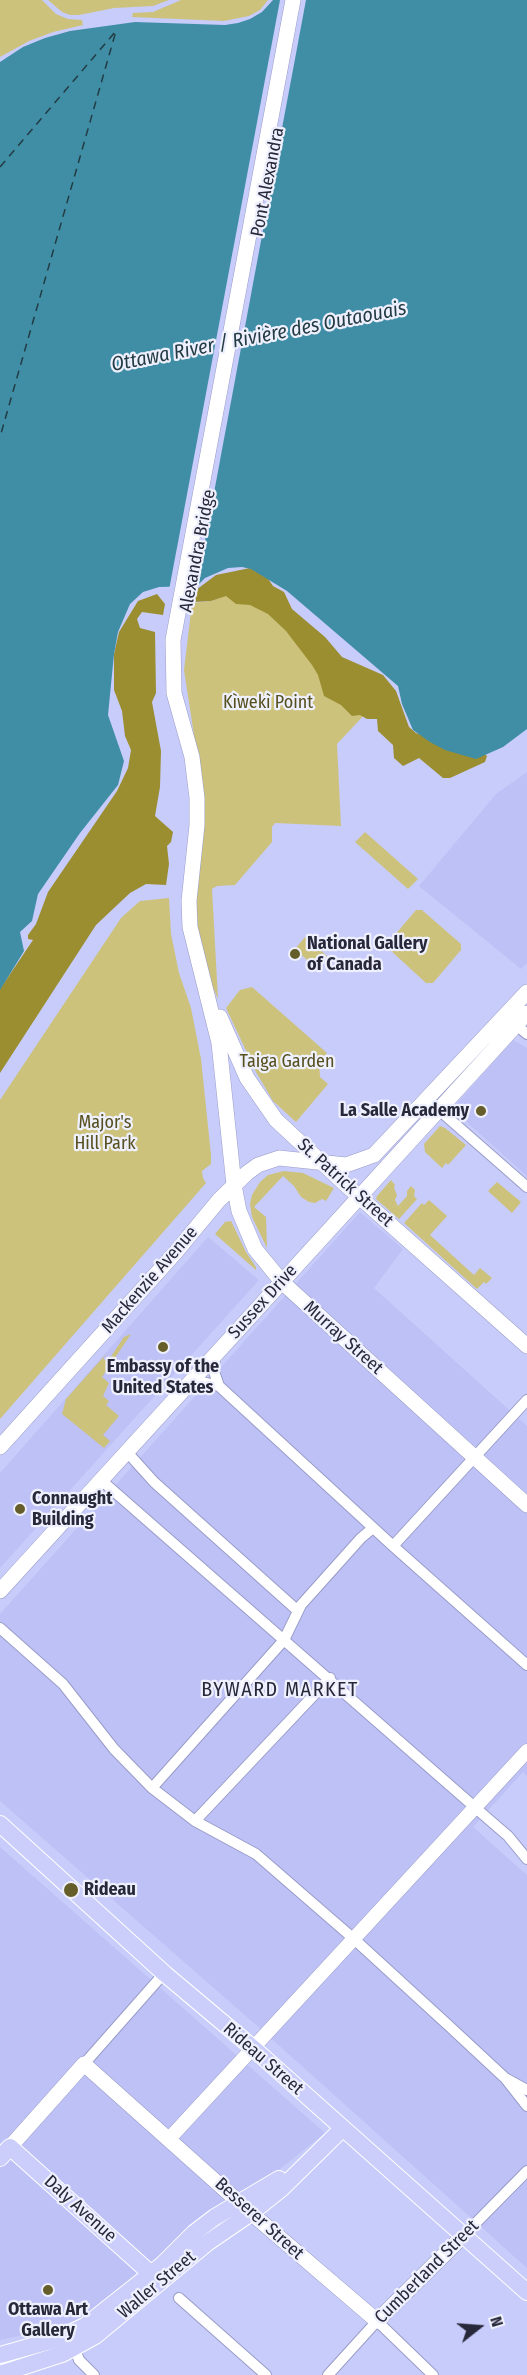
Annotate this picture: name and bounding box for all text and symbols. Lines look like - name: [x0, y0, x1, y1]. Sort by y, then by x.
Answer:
- street label: Pont Alexandra: [247, 126, 289, 238]
- water label: Ottawa River / Rivière des Outaouais: [109, 297, 409, 377]
- street label: Alexandra Bridge: [176, 488, 220, 614]
- park label: Kìwekì Point: [223, 692, 313, 714]
- place label: National Gallery of Canada: [307, 933, 428, 976]
- marker: National Gallery of Canada: [288, 947, 302, 961]
- park label: Taiga Garden: [240, 1051, 334, 1073]
- place label: La Salle Academy: [340, 1100, 469, 1122]
- marker: La Salle Academy: [474, 1104, 488, 1118]
- park label: Major's Hill Park: [74, 1112, 136, 1154]
- street label: St. Patrick Street: [293, 1134, 397, 1232]
- street label: Mackenzie Avenue: [98, 1222, 202, 1338]
- street label: Sussex Drive: [224, 1260, 302, 1344]
- street label: Murray Street: [299, 1297, 387, 1379]
- marker: Embassy of the United States: [156, 1340, 170, 1354]
- place label: Embassy of the United States: [107, 1356, 219, 1398]
- place label: Connaught Building: [32, 1488, 113, 1530]
- marker: Connaught Building: [13, 1502, 27, 1516]
- district label: BYWARD MARKET: [201, 1678, 359, 1702]
- place label: Rideau: [84, 1879, 136, 1901]
- marker: Rideau: [62, 1881, 80, 1899]
- street label: Rideau Street: [218, 2018, 308, 2100]
- street label: Daly Avenue: [39, 2171, 121, 2247]
- street label: Besserer Street: [210, 2173, 308, 2265]
- street label: Cumberland Street: [371, 2216, 483, 2328]
- street label: Waller Street: [114, 2246, 200, 2324]
- marker: Ottawa Art Gallery: [41, 2283, 55, 2297]
- north arrow: [449, 2297, 509, 2357]
- place label: Ottawa Art Gallery: [8, 2299, 88, 2342]
- text: N: [486, 2314, 507, 2329]

